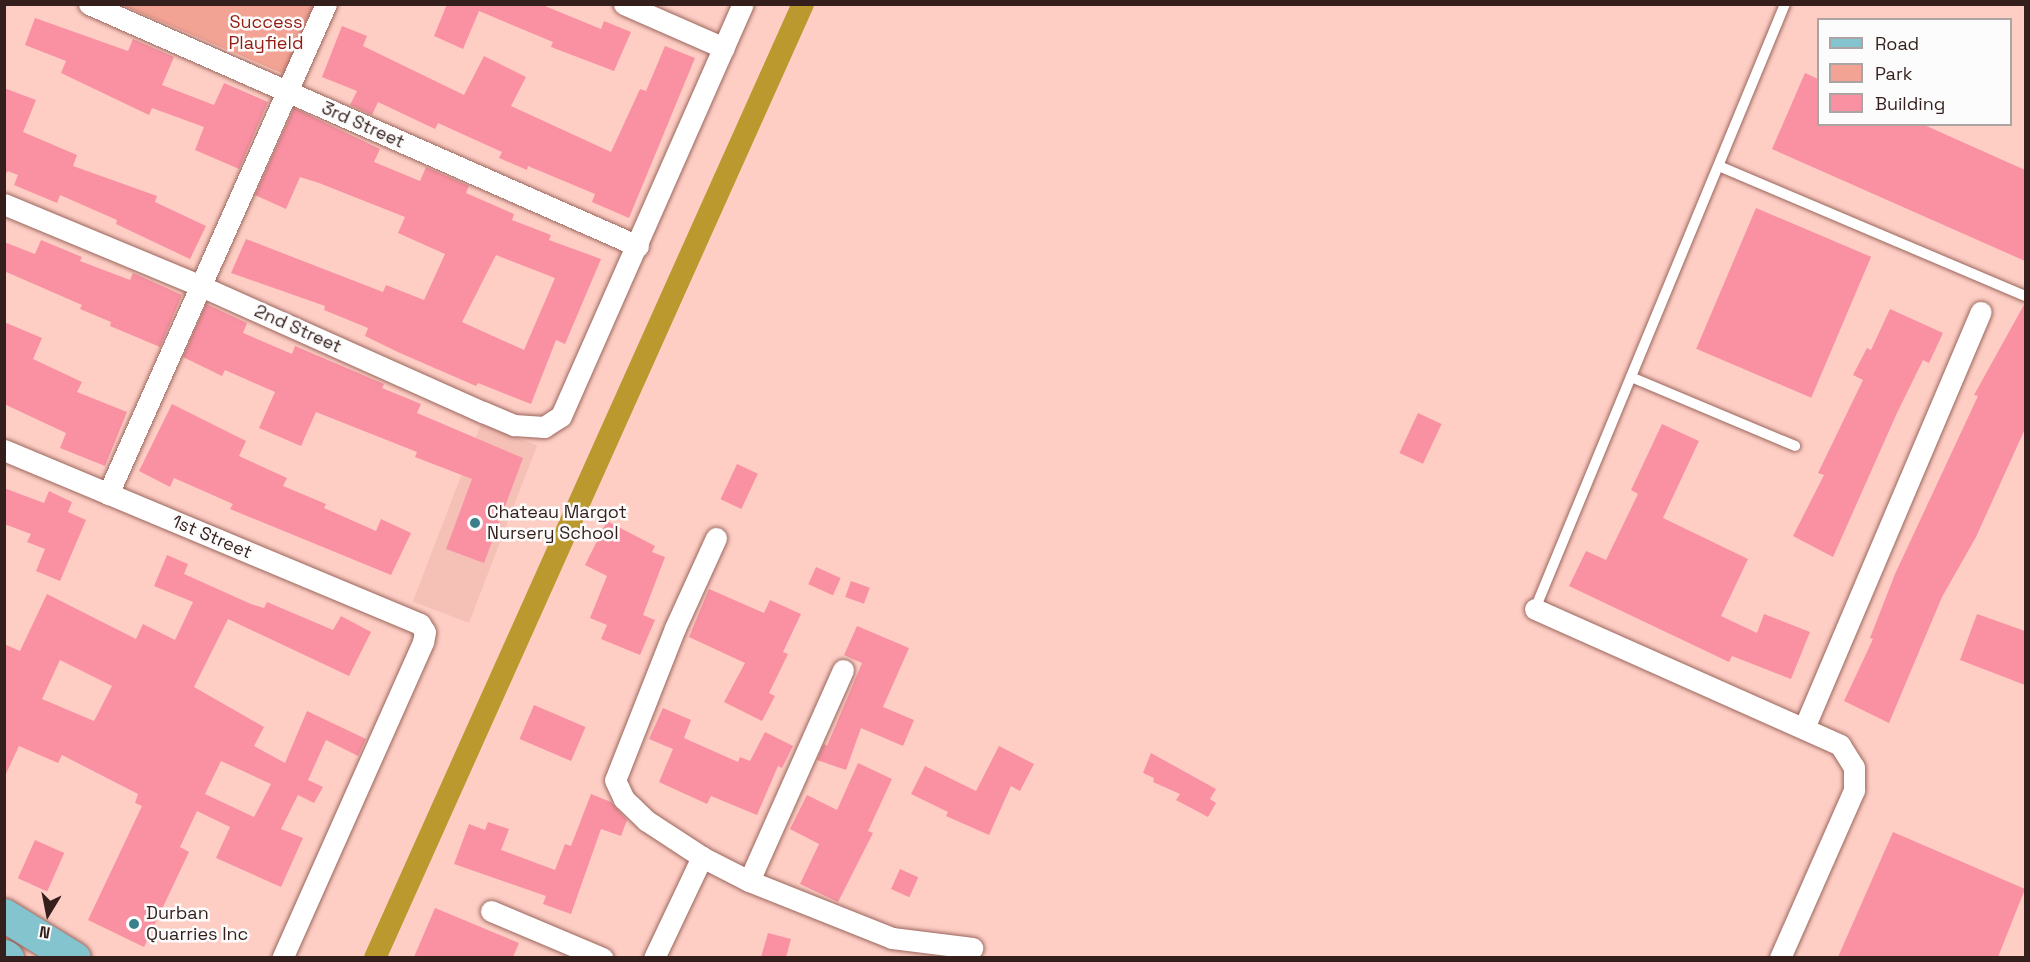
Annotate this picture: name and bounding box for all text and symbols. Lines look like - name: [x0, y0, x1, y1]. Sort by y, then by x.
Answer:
- park label: Success Playfield: [229, 12, 303, 54]
- legend: [1817, 18, 2012, 126]
- text: Road: [1875, 32, 1919, 55]
- text: Park: [1875, 62, 1912, 85]
- text: Building: [1875, 92, 1945, 115]
- street label: 3rd Street: [318, 97, 408, 153]
- street label: 2nd Street: [251, 300, 345, 358]
- place label: Chateau Margot Nursery School: [487, 502, 627, 544]
- street label: 1st Street: [169, 511, 255, 563]
- marker: Chateau Margot Nursery School: [468, 516, 482, 530]
- north arrow: [18, 884, 78, 944]
- place label: Durban Quarries Inc: [146, 903, 248, 946]
- marker: Durban Quarries Inc: [127, 917, 141, 931]
- text: N: [38, 921, 52, 943]

